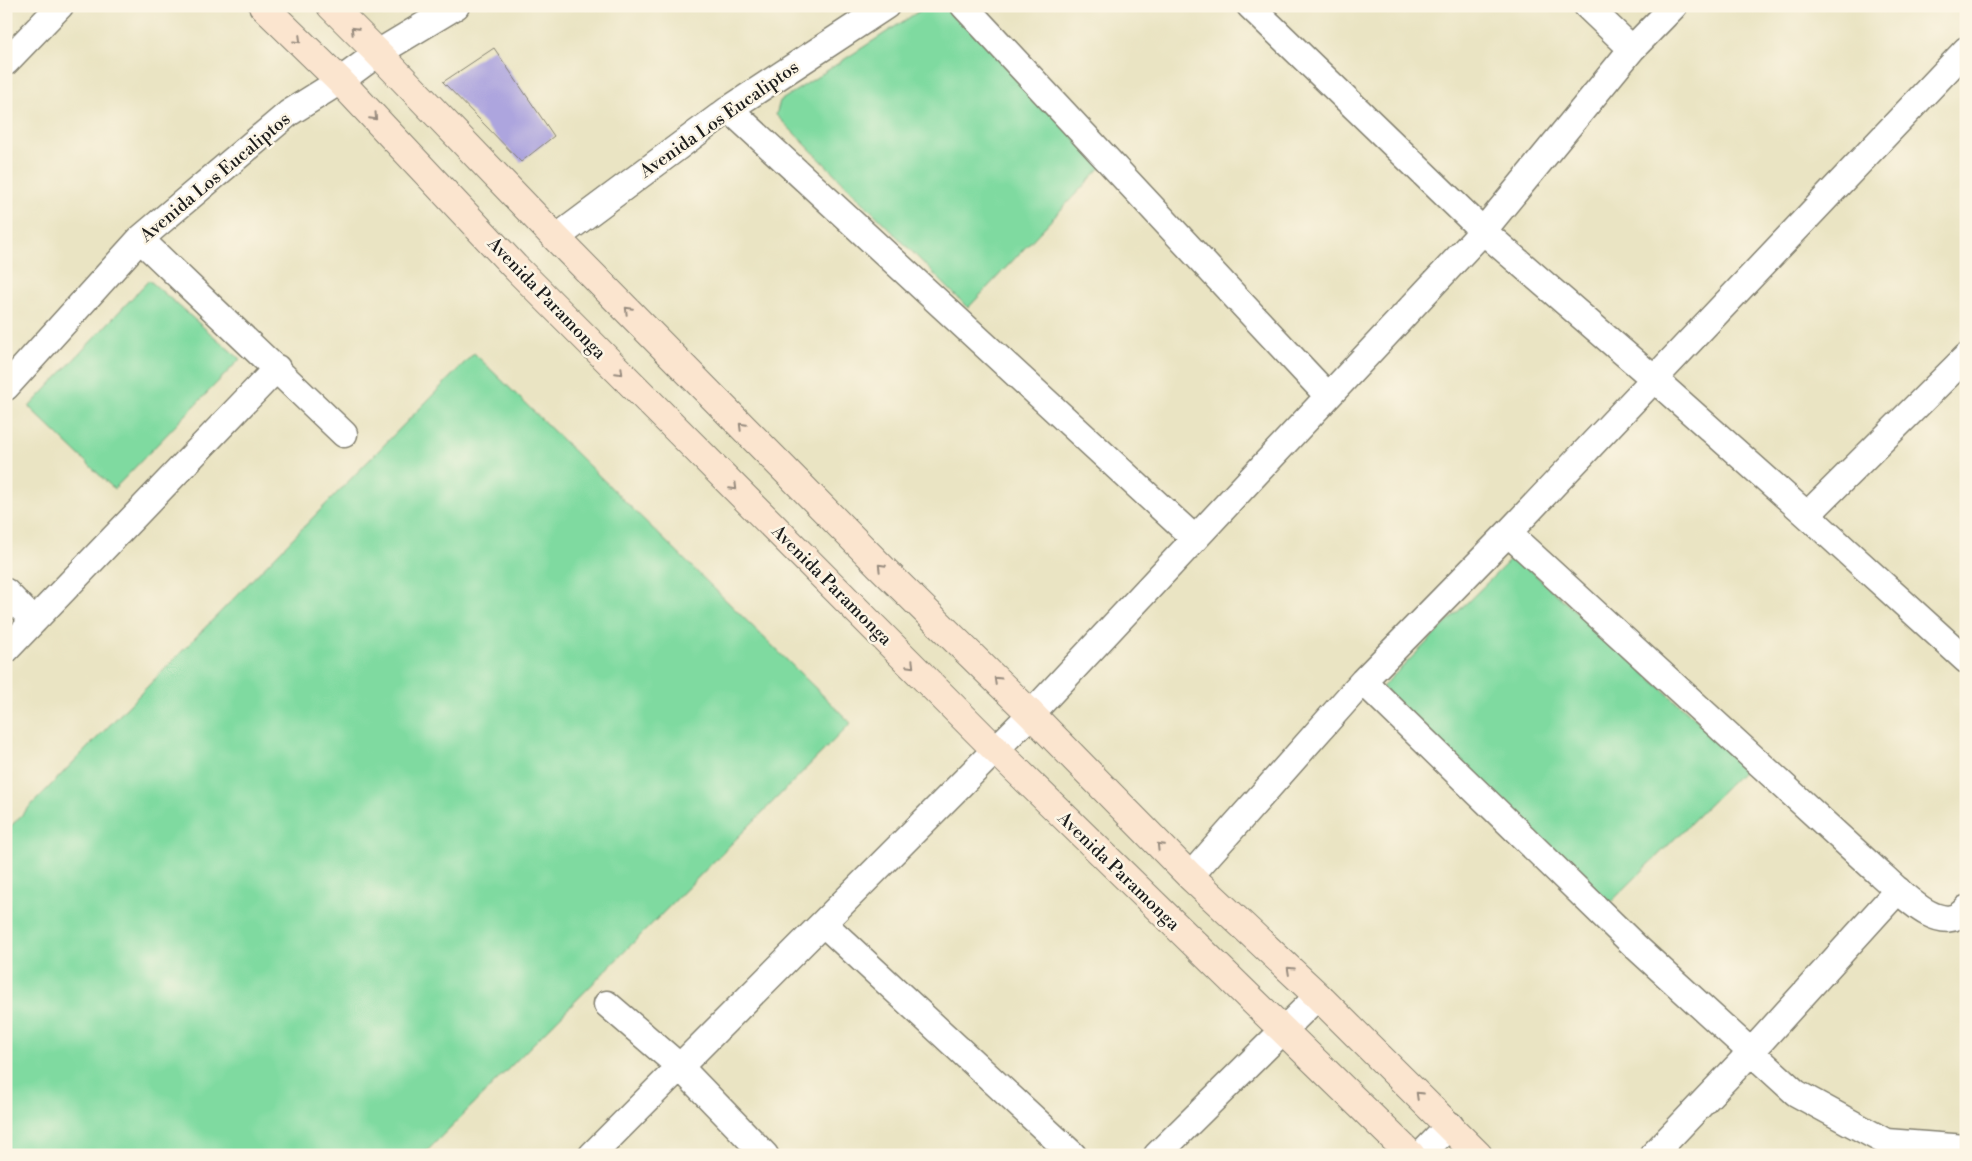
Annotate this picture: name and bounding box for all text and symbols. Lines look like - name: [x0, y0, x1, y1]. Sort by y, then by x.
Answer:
- one-way arrow: [351, 27, 360, 36]
- one-way arrow: [292, 34, 301, 43]
- street label: Avenida Los Eucaliptos: [634, 56, 804, 184]
- street label: Avenida Los Eucaliptos: [135, 108, 295, 248]
- one-way arrow: [368, 111, 377, 120]
- street label: Avenida Paramonga: [482, 232, 612, 365]
- one-way arrow: [625, 307, 634, 316]
- one-way arrow: [614, 366, 623, 375]
- one-way arrow: [739, 423, 748, 432]
- one-way arrow: [729, 482, 738, 491]
- street label: Avenida Paramonga: [766, 519, 897, 651]
- one-way arrow: [877, 563, 886, 572]
- one-way arrow: [905, 659, 914, 668]
- one-way arrow: [993, 677, 1002, 686]
- street label: Avenida Paramonga: [1052, 806, 1185, 936]
- one-way arrow: [1157, 843, 1166, 852]
- one-way arrow: [1287, 967, 1296, 976]
- one-way arrow: [1416, 1092, 1425, 1101]

